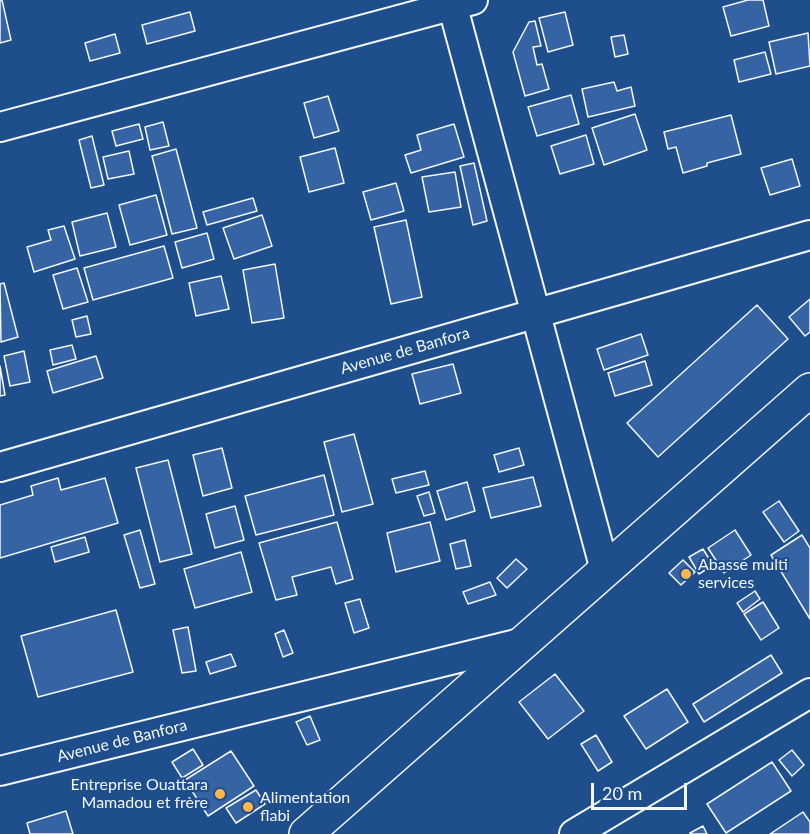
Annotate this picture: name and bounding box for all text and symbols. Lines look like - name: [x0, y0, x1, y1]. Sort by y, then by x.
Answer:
- street label: Avenue de Banfora: [338, 323, 472, 379]
- place label: Abasse multi services: [698, 555, 788, 593]
- marker: Abasse multi services: [679, 567, 693, 581]
- street label: Avenue de Banfora: [55, 716, 189, 766]
- scale bar: [594, 771, 690, 809]
- place label: Entreprise Ouattara Mamadou et frère: [70, 775, 208, 813]
- text: 20 m: [602, 782, 642, 804]
- marker: Entreprise Ouattara Mamadou et frère: [213, 787, 227, 801]
- place label: Alimentation flabi: [260, 788, 350, 826]
- marker: Alimentation flabi: [241, 800, 255, 814]

